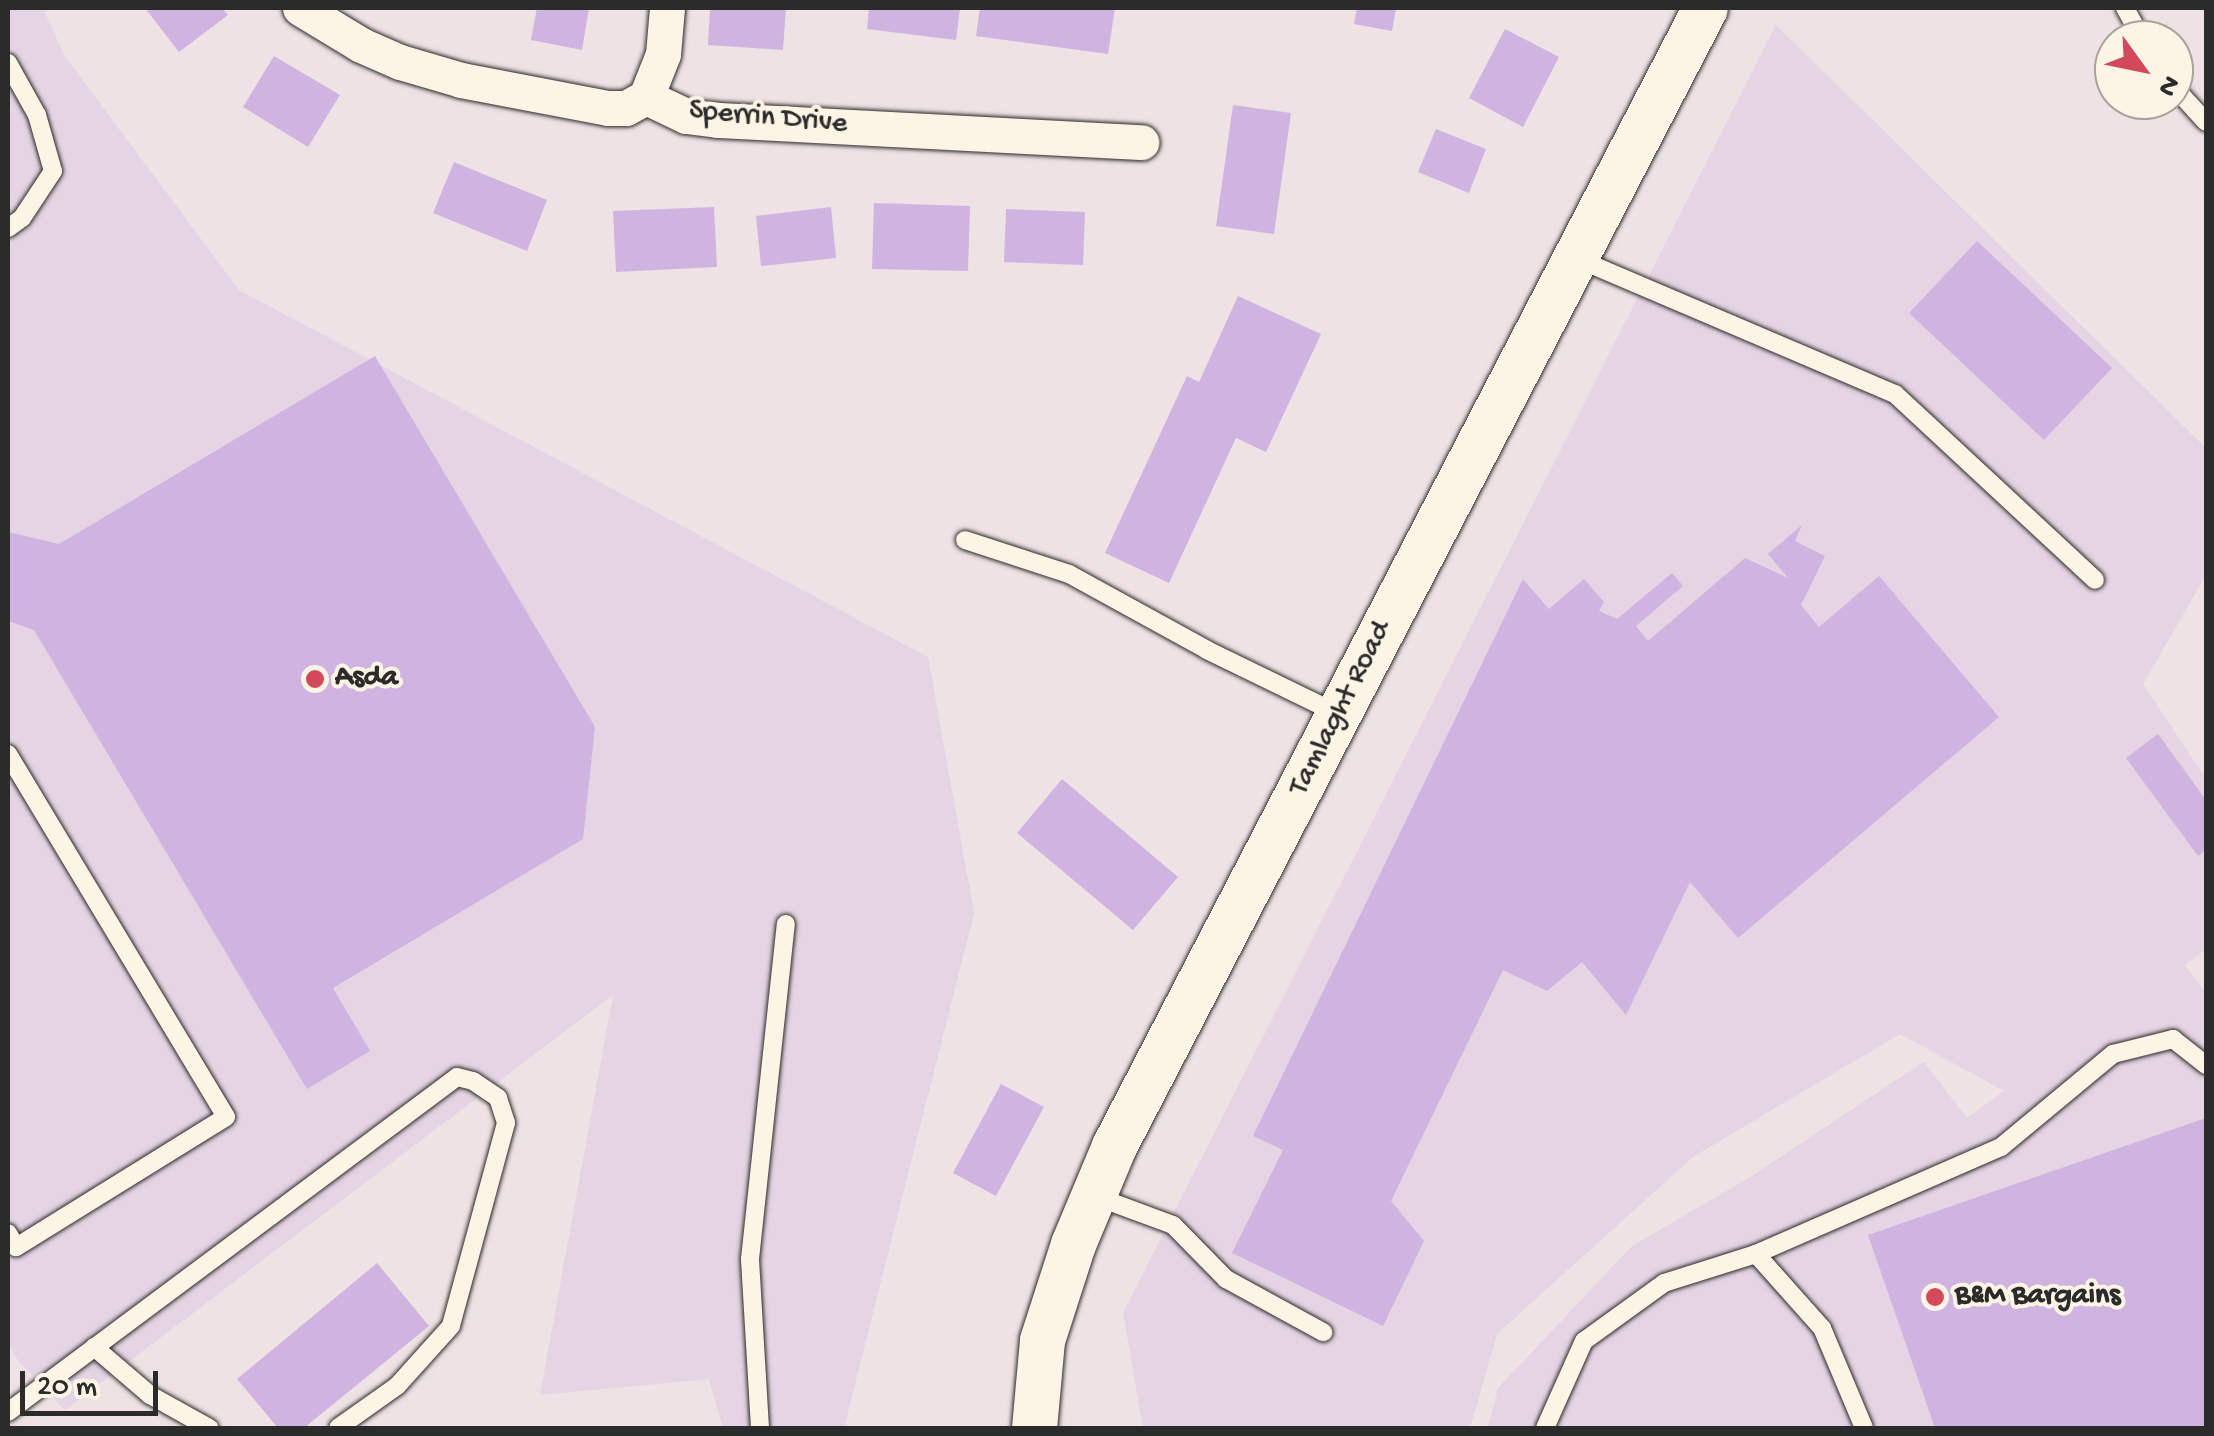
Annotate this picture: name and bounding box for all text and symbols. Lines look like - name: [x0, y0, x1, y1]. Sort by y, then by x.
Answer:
- north arrow: [2094, 20, 2194, 120]
- text: N: [2149, 69, 2187, 102]
- street label: Sperrin Drive: [687, 94, 849, 144]
- street label: Tamlaght Road: [1283, 616, 1401, 802]
- place label: Asda: [335, 661, 398, 697]
- marker: Asda: [304, 668, 326, 690]
- place label: B&M Bargains: [1955, 1279, 2120, 1315]
- marker: B&M Bargains: [1924, 1286, 1946, 1308]
- scale bar: [25, 1351, 162, 1413]
- text: 20 m: [37, 1371, 97, 1406]

